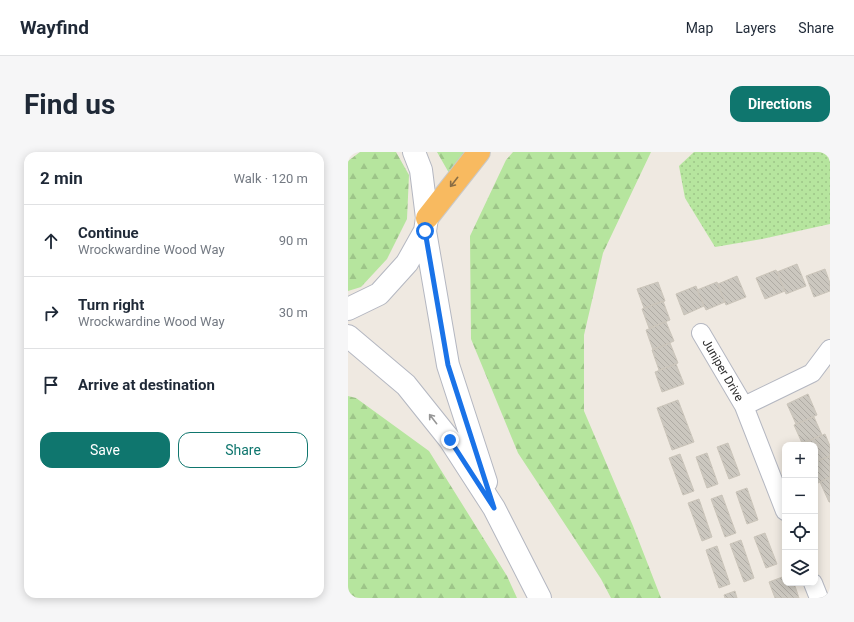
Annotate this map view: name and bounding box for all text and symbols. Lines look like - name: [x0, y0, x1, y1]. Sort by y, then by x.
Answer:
- text: Wayfind: [20, 16, 89, 39]
- text: Map: [686, 20, 713, 36]
- text: Layers: [735, 20, 776, 36]
- text: Share: [798, 20, 834, 36]
- button: Directions: [730, 86, 830, 122]
- text: Find us: [24, 88, 115, 121]
- text: 2 min: [40, 168, 83, 188]
- text: Walk · 120 m: [233, 171, 308, 186]
- one-way arrow: [450, 177, 458, 188]
- route start: [416, 222, 434, 240]
- text: Continue: [78, 224, 139, 242]
- icon: ahead: [40, 230, 62, 252]
- text: 90 m: [279, 233, 308, 248]
- text: Wrockwardine Wood Way: [78, 242, 225, 257]
- text: Turn right: [78, 296, 144, 314]
- icon: right: [40, 302, 62, 324]
- text: 30 m: [279, 305, 308, 320]
- text: Wrockwardine Wood Way: [78, 314, 225, 329]
- street label: Juniper Drive: [699, 336, 747, 404]
- icon: arrive: [40, 374, 62, 396]
- text: Arrive at destination: [78, 376, 215, 394]
- one-way arrow: [428, 413, 437, 424]
- route end: [441, 431, 459, 449]
- button: Save: [40, 432, 170, 468]
- button: Share: [178, 432, 308, 468]
- map controls: [782, 442, 818, 586]
- button: +: [782, 442, 818, 478]
- button: −: [782, 478, 818, 514]
- button: locate: [782, 514, 818, 550]
- button: layers: [782, 550, 818, 586]

